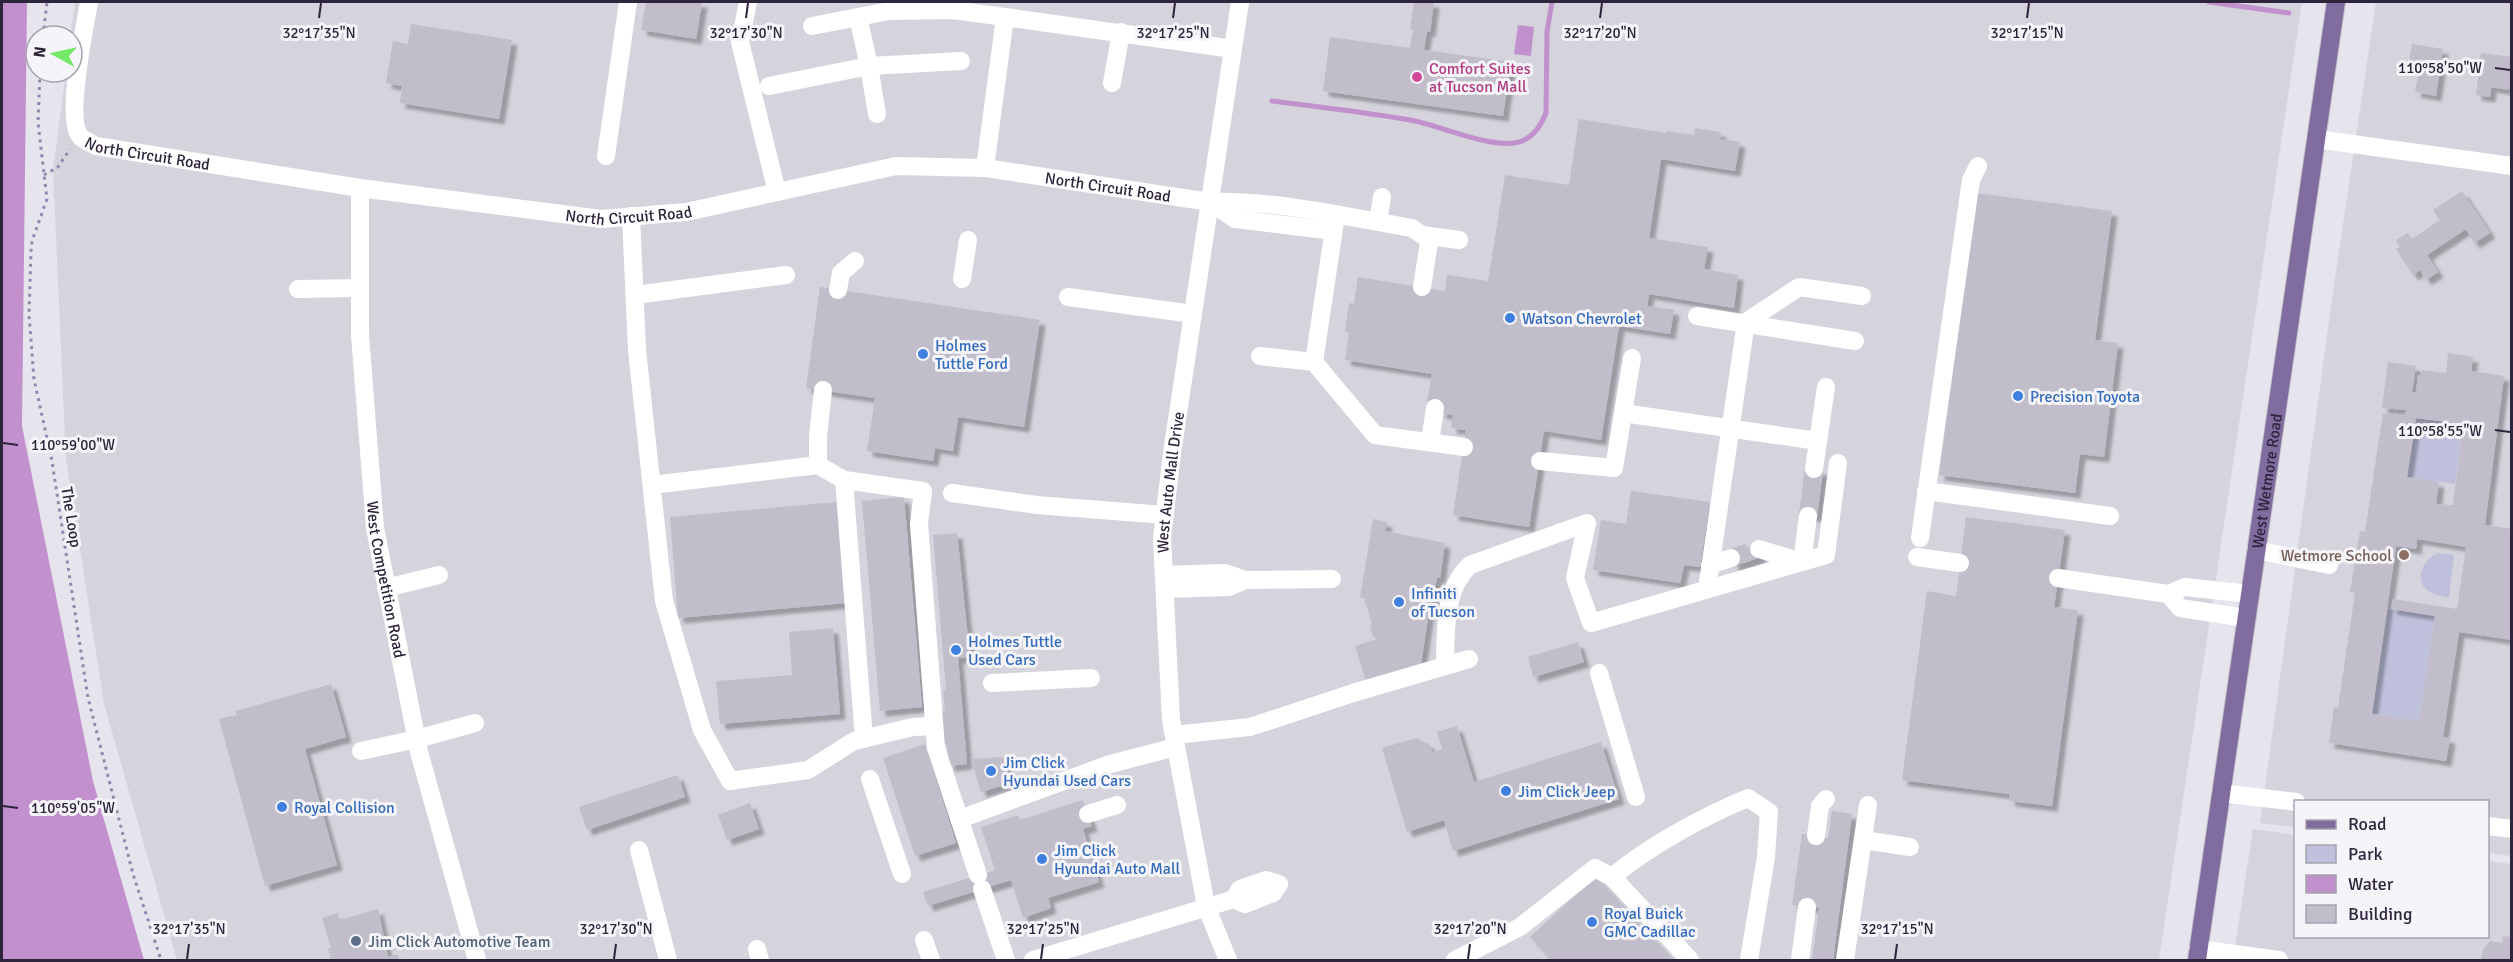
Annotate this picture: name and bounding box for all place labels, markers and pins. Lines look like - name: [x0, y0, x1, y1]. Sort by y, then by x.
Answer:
- place label: Comfort Suites at Tucson Mall: [1429, 59, 1531, 97]
- marker: Comfort Suites at Tucson Mall: [1410, 70, 1424, 84]
- place label: Watson Chevrolet: [1522, 309, 1642, 329]
- marker: Watson Chevrolet: [1503, 311, 1517, 325]
- place label: Holmes Tuttle Ford: [935, 336, 1008, 374]
- marker: Holmes Tuttle Ford: [916, 347, 930, 361]
- place label: Precision Toyota: [2030, 387, 2140, 407]
- marker: Precision Toyota: [2011, 389, 2025, 403]
- place label: Wetmore School: [2281, 546, 2392, 566]
- marker: Wetmore School: [2397, 548, 2411, 562]
- place label: Infiniti of Tucson: [1411, 584, 1475, 622]
- marker: Infiniti of Tucson: [1392, 595, 1406, 609]
- place label: Holmes Tuttle Used Cars: [968, 632, 1062, 670]
- marker: Holmes Tuttle Used Cars: [949, 643, 963, 657]
- place label: Jim Click Hyundai Used Cars: [1003, 753, 1131, 791]
- marker: Jim Click Hyundai Used Cars: [984, 764, 998, 778]
- place label: Jim Click Jeep: [1518, 782, 1615, 802]
- marker: Jim Click Jeep: [1499, 784, 1513, 798]
- place label: Royal Collision: [294, 798, 395, 818]
- marker: Royal Collision: [275, 800, 289, 814]
- place label: Jim Click Hyundai Auto Mall: [1054, 841, 1180, 879]
- marker: Jim Click Hyundai Auto Mall: [1035, 852, 1049, 866]
- place label: Royal Buick GMC Cadillac: [1604, 904, 1696, 942]
- marker: Royal Buick GMC Cadillac: [1585, 915, 1599, 929]
- place label: Jim Click Automotive Team: [368, 932, 550, 952]
- marker: Jim Click Automotive Team: [349, 934, 363, 948]

